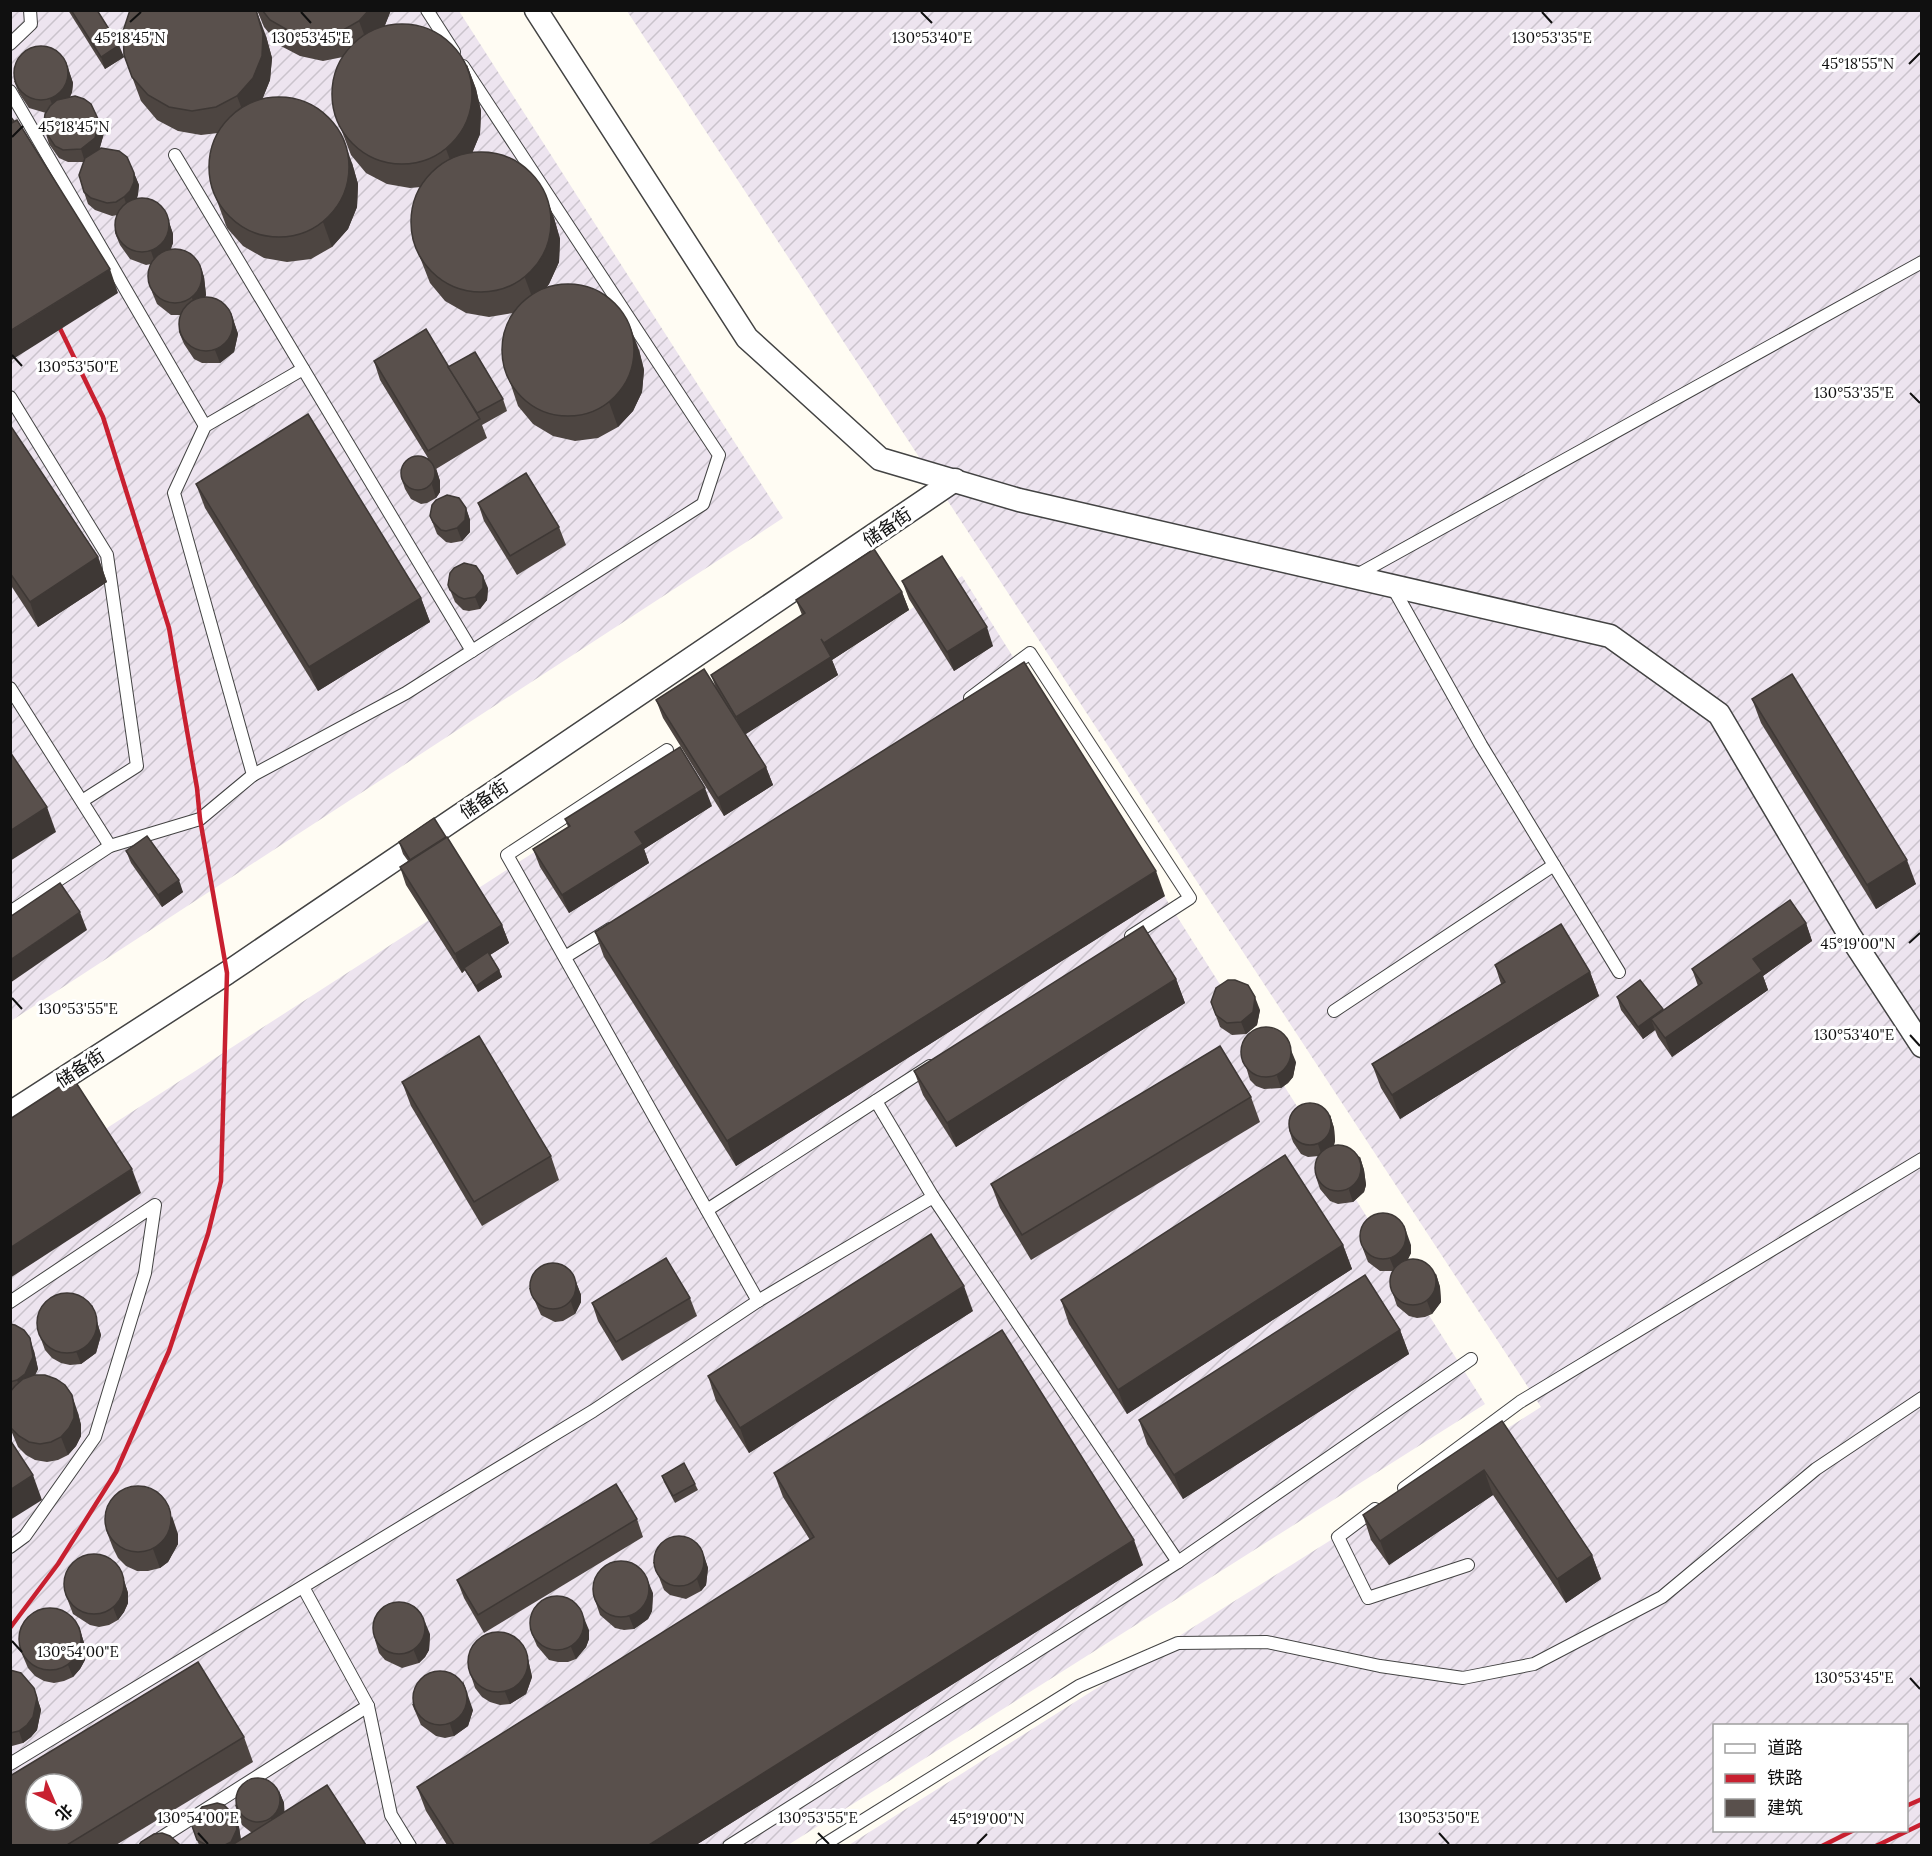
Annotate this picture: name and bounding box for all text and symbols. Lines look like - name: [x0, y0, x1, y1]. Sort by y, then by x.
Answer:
- text: 45°18'45"N: [94, 28, 166, 47]
- text: 130°53'45"E: [272, 28, 351, 47]
- text: 130°53'40"E: [892, 28, 972, 47]
- text: 130°53'35"E: [1512, 28, 1592, 47]
- text: 45°18'55"N: [1822, 54, 1894, 73]
- text: 45°18'45"N: [38, 117, 110, 136]
- text: 130°53'50"E: [38, 357, 118, 376]
- text: 130°53'35"E: [1814, 383, 1894, 402]
- street label: 储备街: [858, 502, 916, 552]
- street label: 储备街: [455, 774, 513, 824]
- text: 45°19'00"N: [1821, 934, 1895, 953]
- text: 130°53'55"E: [38, 999, 118, 1018]
- text: 130°53'40"E: [1814, 1025, 1894, 1044]
- street label: 储备街: [51, 1044, 109, 1092]
- text: 130°54'00"E: [37, 1642, 119, 1661]
- text: 130°53'45"E: [1815, 1668, 1894, 1687]
- legend: [1713, 1724, 1908, 1832]
- text: 道路: [1767, 1736, 1803, 1759]
- text: 铁路: [1767, 1766, 1803, 1789]
- north arrow: [24, 1772, 84, 1832]
- text: 建筑: [1767, 1796, 1803, 1819]
- text: 北: [52, 1800, 77, 1826]
- text: 130°54'00"E: [157, 1808, 239, 1827]
- text: 130°53'55"E: [778, 1808, 858, 1827]
- text: 130°53'50"E: [1399, 1808, 1479, 1827]
- text: 45°19'00"N: [950, 1809, 1024, 1828]

